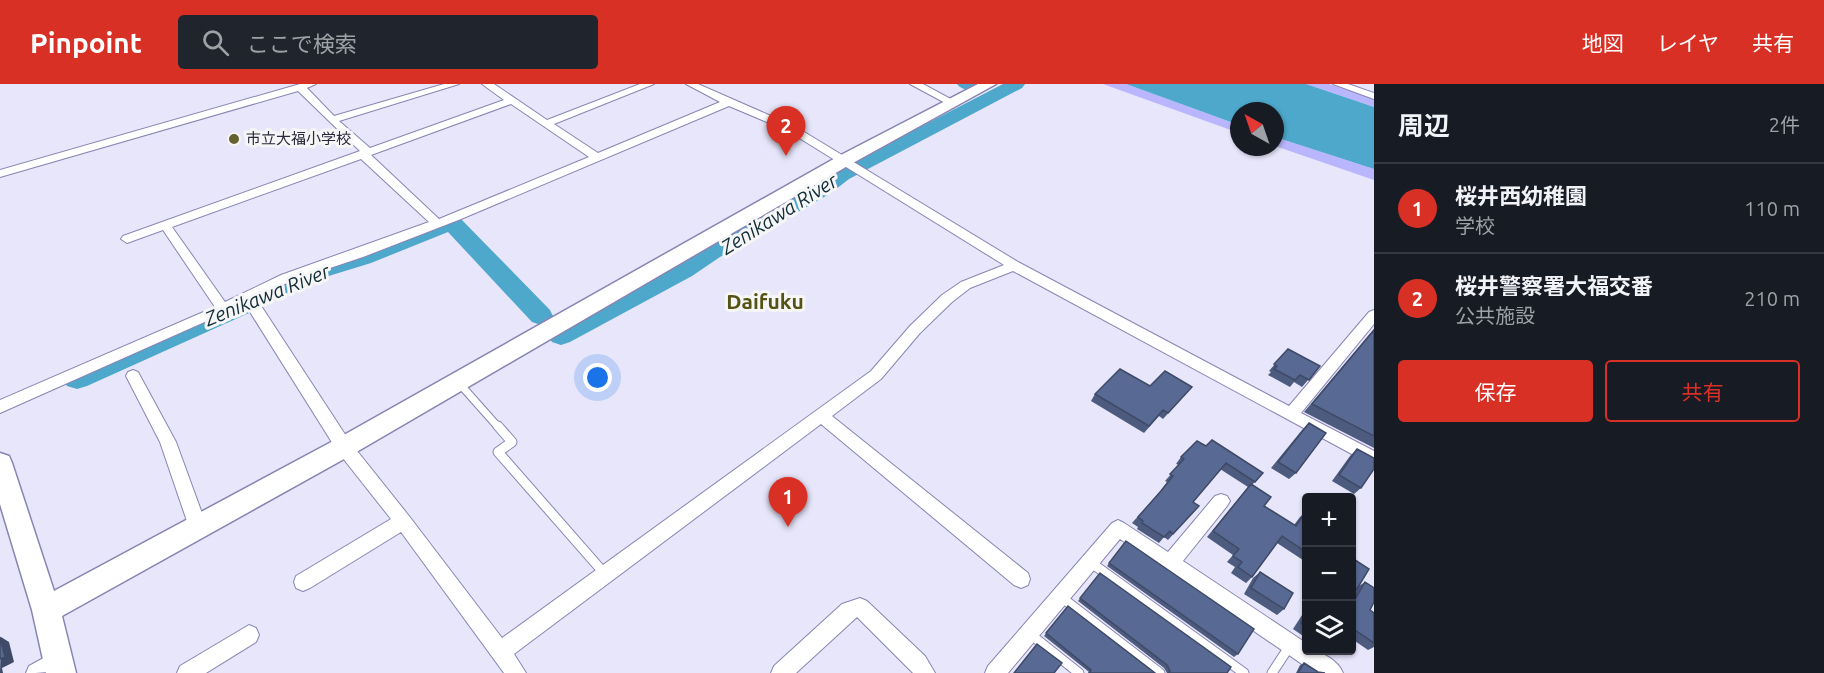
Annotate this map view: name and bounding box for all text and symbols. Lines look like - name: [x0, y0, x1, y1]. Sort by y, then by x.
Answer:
- search box: [178, 15, 598, 69]
- icon: search: [199, 26, 232, 59]
- text: Pinpoint: [30, 27, 142, 58]
- text: ここで検索: [247, 31, 357, 56]
- text: 地図: [1582, 31, 1624, 55]
- text: レイヤ: [1657, 31, 1719, 55]
- text: 共有: [1752, 31, 1794, 55]
- north arrow: [1230, 102, 1284, 156]
- pin: 2: [766, 106, 806, 156]
- text: 周辺: [1398, 111, 1450, 140]
- text: 2件: [1769, 113, 1800, 136]
- place label: 市立大福小学校: [246, 130, 351, 147]
- marker: 市立大福小学校: [227, 132, 241, 146]
- water label: Zenikawa River: [715, 168, 842, 259]
- text: 桜井西幼稚園: [1455, 183, 1587, 208]
- text: 1: [1412, 197, 1423, 220]
- text: 110 m: [1744, 197, 1800, 220]
- text: 学校: [1455, 214, 1495, 237]
- water label: Zenikawa River: [200, 258, 334, 330]
- text: 桜井警察署大福交番: [1455, 273, 1653, 298]
- text: 2: [1412, 287, 1423, 310]
- text: 210 m: [1744, 287, 1800, 310]
- district label: Daifuku: [726, 289, 804, 313]
- text: 公共施設: [1455, 304, 1535, 327]
- button: 保存: [1398, 360, 1593, 422]
- button: 共有: [1605, 360, 1800, 422]
- your location: [583, 363, 612, 392]
- pin: 1: [768, 478, 808, 527]
- map controls: [1302, 493, 1356, 655]
- button: +: [1302, 493, 1356, 547]
- button: −: [1302, 547, 1356, 601]
- button: layers: [1302, 601, 1356, 655]

